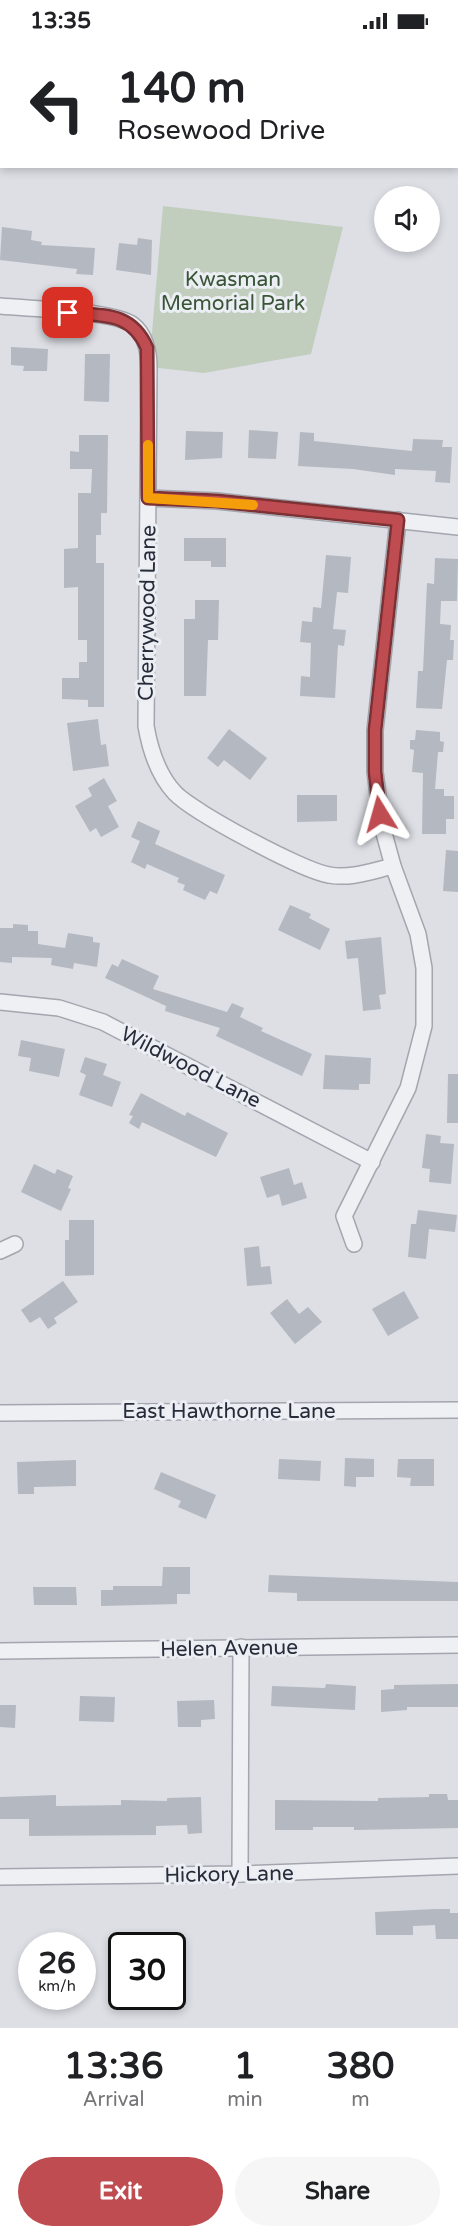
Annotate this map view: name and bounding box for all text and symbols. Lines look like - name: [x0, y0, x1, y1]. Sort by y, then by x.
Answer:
- text: 13:35: [30, 8, 91, 34]
- text: 140 m: [117, 63, 246, 114]
- icon: left: [18, 66, 96, 144]
- text: Rosewood Drive: [117, 114, 325, 147]
- map controls: [374, 186, 440, 252]
- button: sound: [374, 186, 440, 252]
- park label: Kwasman Memorial Park: [161, 267, 305, 316]
- pin: [42, 287, 93, 338]
- icon: arrive: [51, 296, 84, 329]
- street label: Cherrywood Lane: [133, 525, 162, 701]
- position arrow: [348, 782, 412, 846]
- street label: Wildwood Lane: [116, 1021, 265, 1114]
- street label: East Hawthorne Lane: [122, 1399, 336, 1424]
- street label: Helen Avenue: [160, 1635, 298, 1662]
- street label: Hickory Lane: [164, 1861, 294, 1888]
- speed limit sign: 30: [108, 1932, 186, 2010]
- text: 26: [38, 1945, 76, 1982]
- text: km/h: [38, 1977, 76, 1995]
- text: 13:36: [64, 2045, 164, 2088]
- text: 1: [234, 2045, 256, 2088]
- text: 380: [326, 2045, 394, 2088]
- text: Arrival: [83, 2088, 145, 2112]
- text: min: [227, 2088, 263, 2112]
- text: m: [351, 2088, 370, 2112]
- button: Exit: [18, 2157, 223, 2226]
- button: Share: [235, 2157, 440, 2226]

